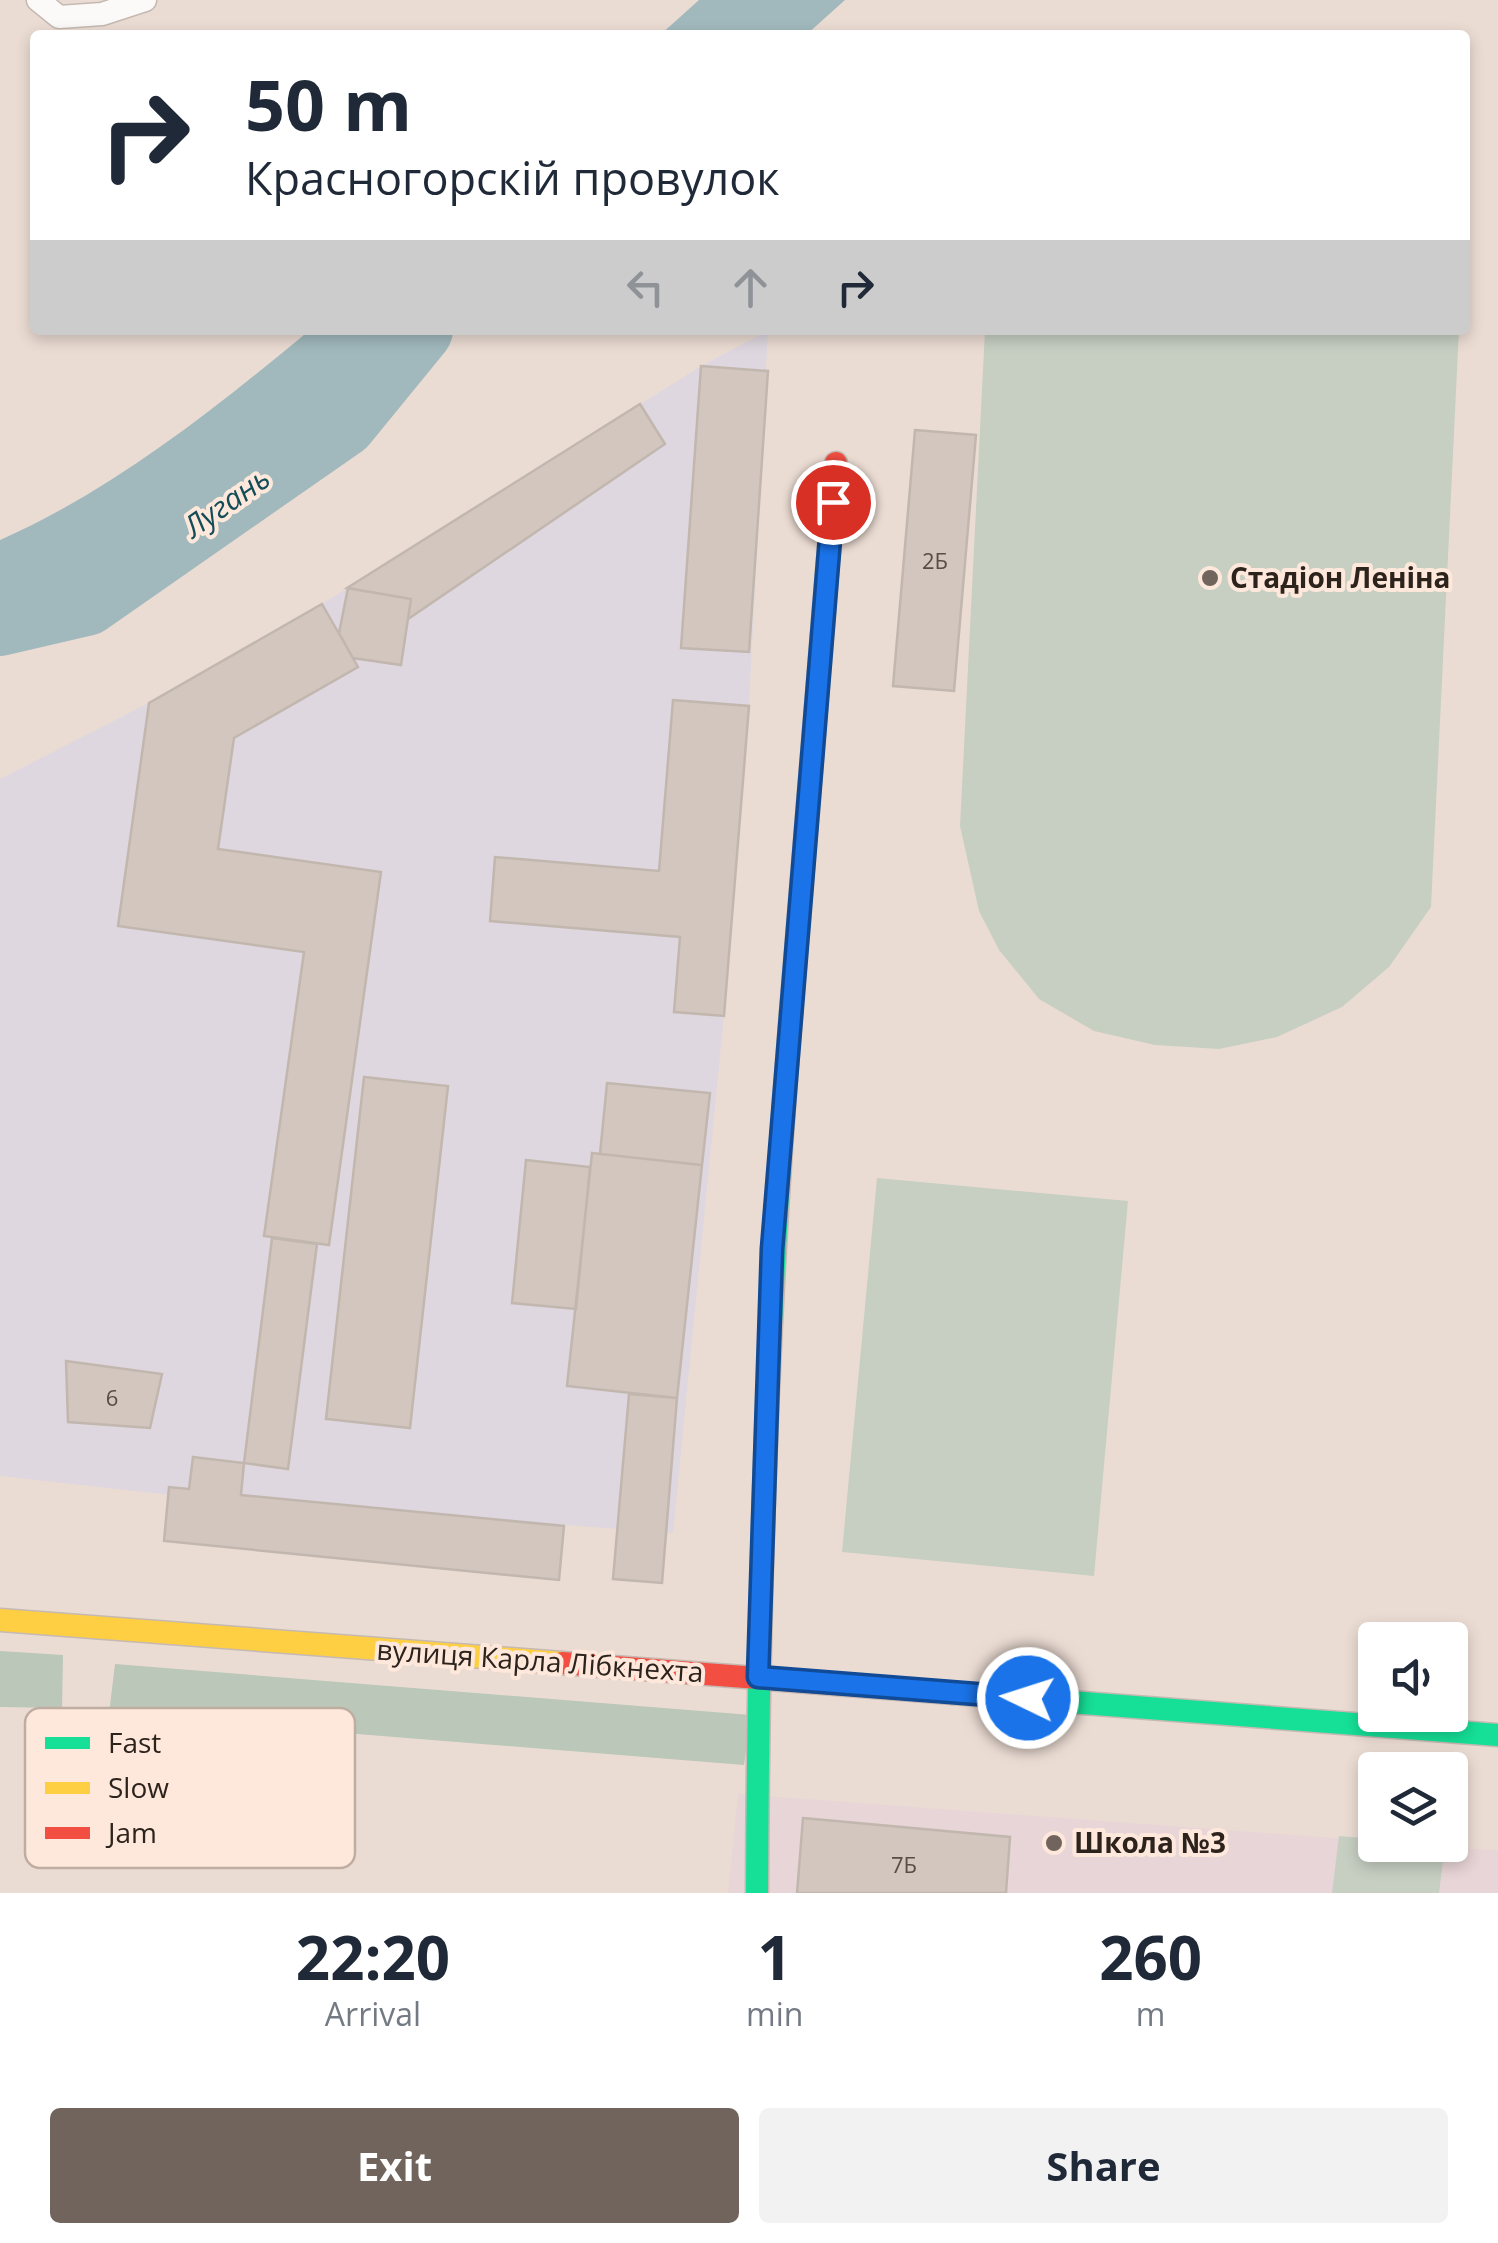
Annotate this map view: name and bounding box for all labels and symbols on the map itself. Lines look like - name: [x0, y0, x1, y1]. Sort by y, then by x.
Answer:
- water label: Лугань: [174, 457, 278, 547]
- pin: [791, 460, 876, 545]
- house number: 2Б: [922, 545, 948, 575]
- place label: Стадіон Леніна: [1230, 558, 1450, 596]
- marker: Стадіон Леніна: [1199, 567, 1221, 589]
- house number: 6: [106, 1382, 118, 1412]
- street label: вулиця Карла Лібкнехта: [375, 1630, 705, 1690]
- position arrow: [976, 1646, 1080, 1750]
- legend: [25, 1708, 355, 1868]
- text: Fast: [108, 1723, 161, 1761]
- text: Slow: [108, 1768, 169, 1806]
- text: Jam: [105, 1813, 157, 1851]
- place label: Школа №3: [1074, 1823, 1226, 1861]
- marker: Школа №3: [1043, 1832, 1065, 1854]
- house number: 7Б: [891, 1849, 917, 1879]

